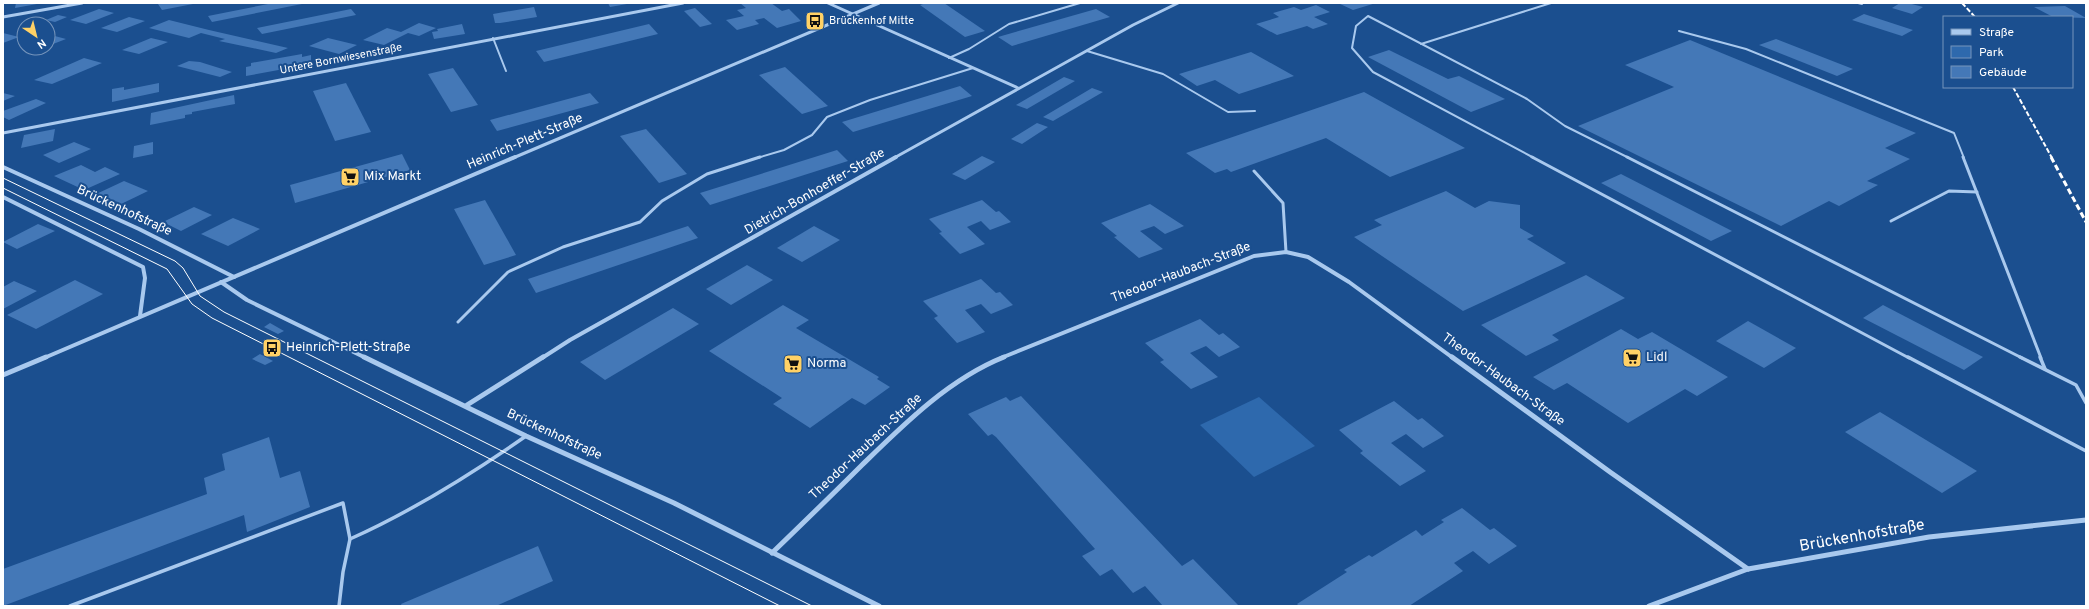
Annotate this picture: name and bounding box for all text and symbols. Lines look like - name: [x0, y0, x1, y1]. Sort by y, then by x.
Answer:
- bus stop icon: Brückenhof Mitte: [804, 10, 826, 32]
- place label: Brückenhof Mitte: [829, 14, 914, 28]
- north arrow: [16, 16, 56, 56]
- legend: [1943, 16, 2073, 88]
- text: Straße: [1979, 25, 2014, 41]
- text: N: [34, 35, 48, 51]
- street label: Untere Bornwiesenstraße: [279, 40, 403, 78]
- text: Park: [1979, 45, 2004, 61]
- text: Gebäude: [1979, 65, 2027, 81]
- street label: Heinrich-Plett-Straße: [465, 110, 585, 174]
- street label: Dietrich-Bonhoeffer-Straße: [742, 145, 888, 239]
- supermarket icon: Mix Markt: [339, 166, 361, 188]
- place label: Mix Markt: [364, 169, 421, 185]
- street label: Brückenhofstraße: [74, 182, 174, 240]
- street label: Theodor-Haubach-Straße: [1109, 239, 1253, 307]
- street label: Theodor-Haubach-Straße: [1438, 330, 1568, 430]
- bus stop icon: Heinrich-Plett-Straße: [261, 337, 283, 359]
- place label: Heinrich-Plett-Straße: [286, 340, 410, 356]
- supermarket icon: Lidl: [1621, 347, 1643, 369]
- place label: Lidl: [1646, 350, 1667, 366]
- supermarket icon: Norma: [782, 353, 804, 375]
- place label: Norma: [807, 356, 846, 372]
- street label: Theodor-Haubach-Straße: [806, 391, 926, 503]
- street label: Brückenhofstraße: [504, 406, 604, 464]
- street label: Brückenhofstraße: [1798, 515, 1926, 557]

